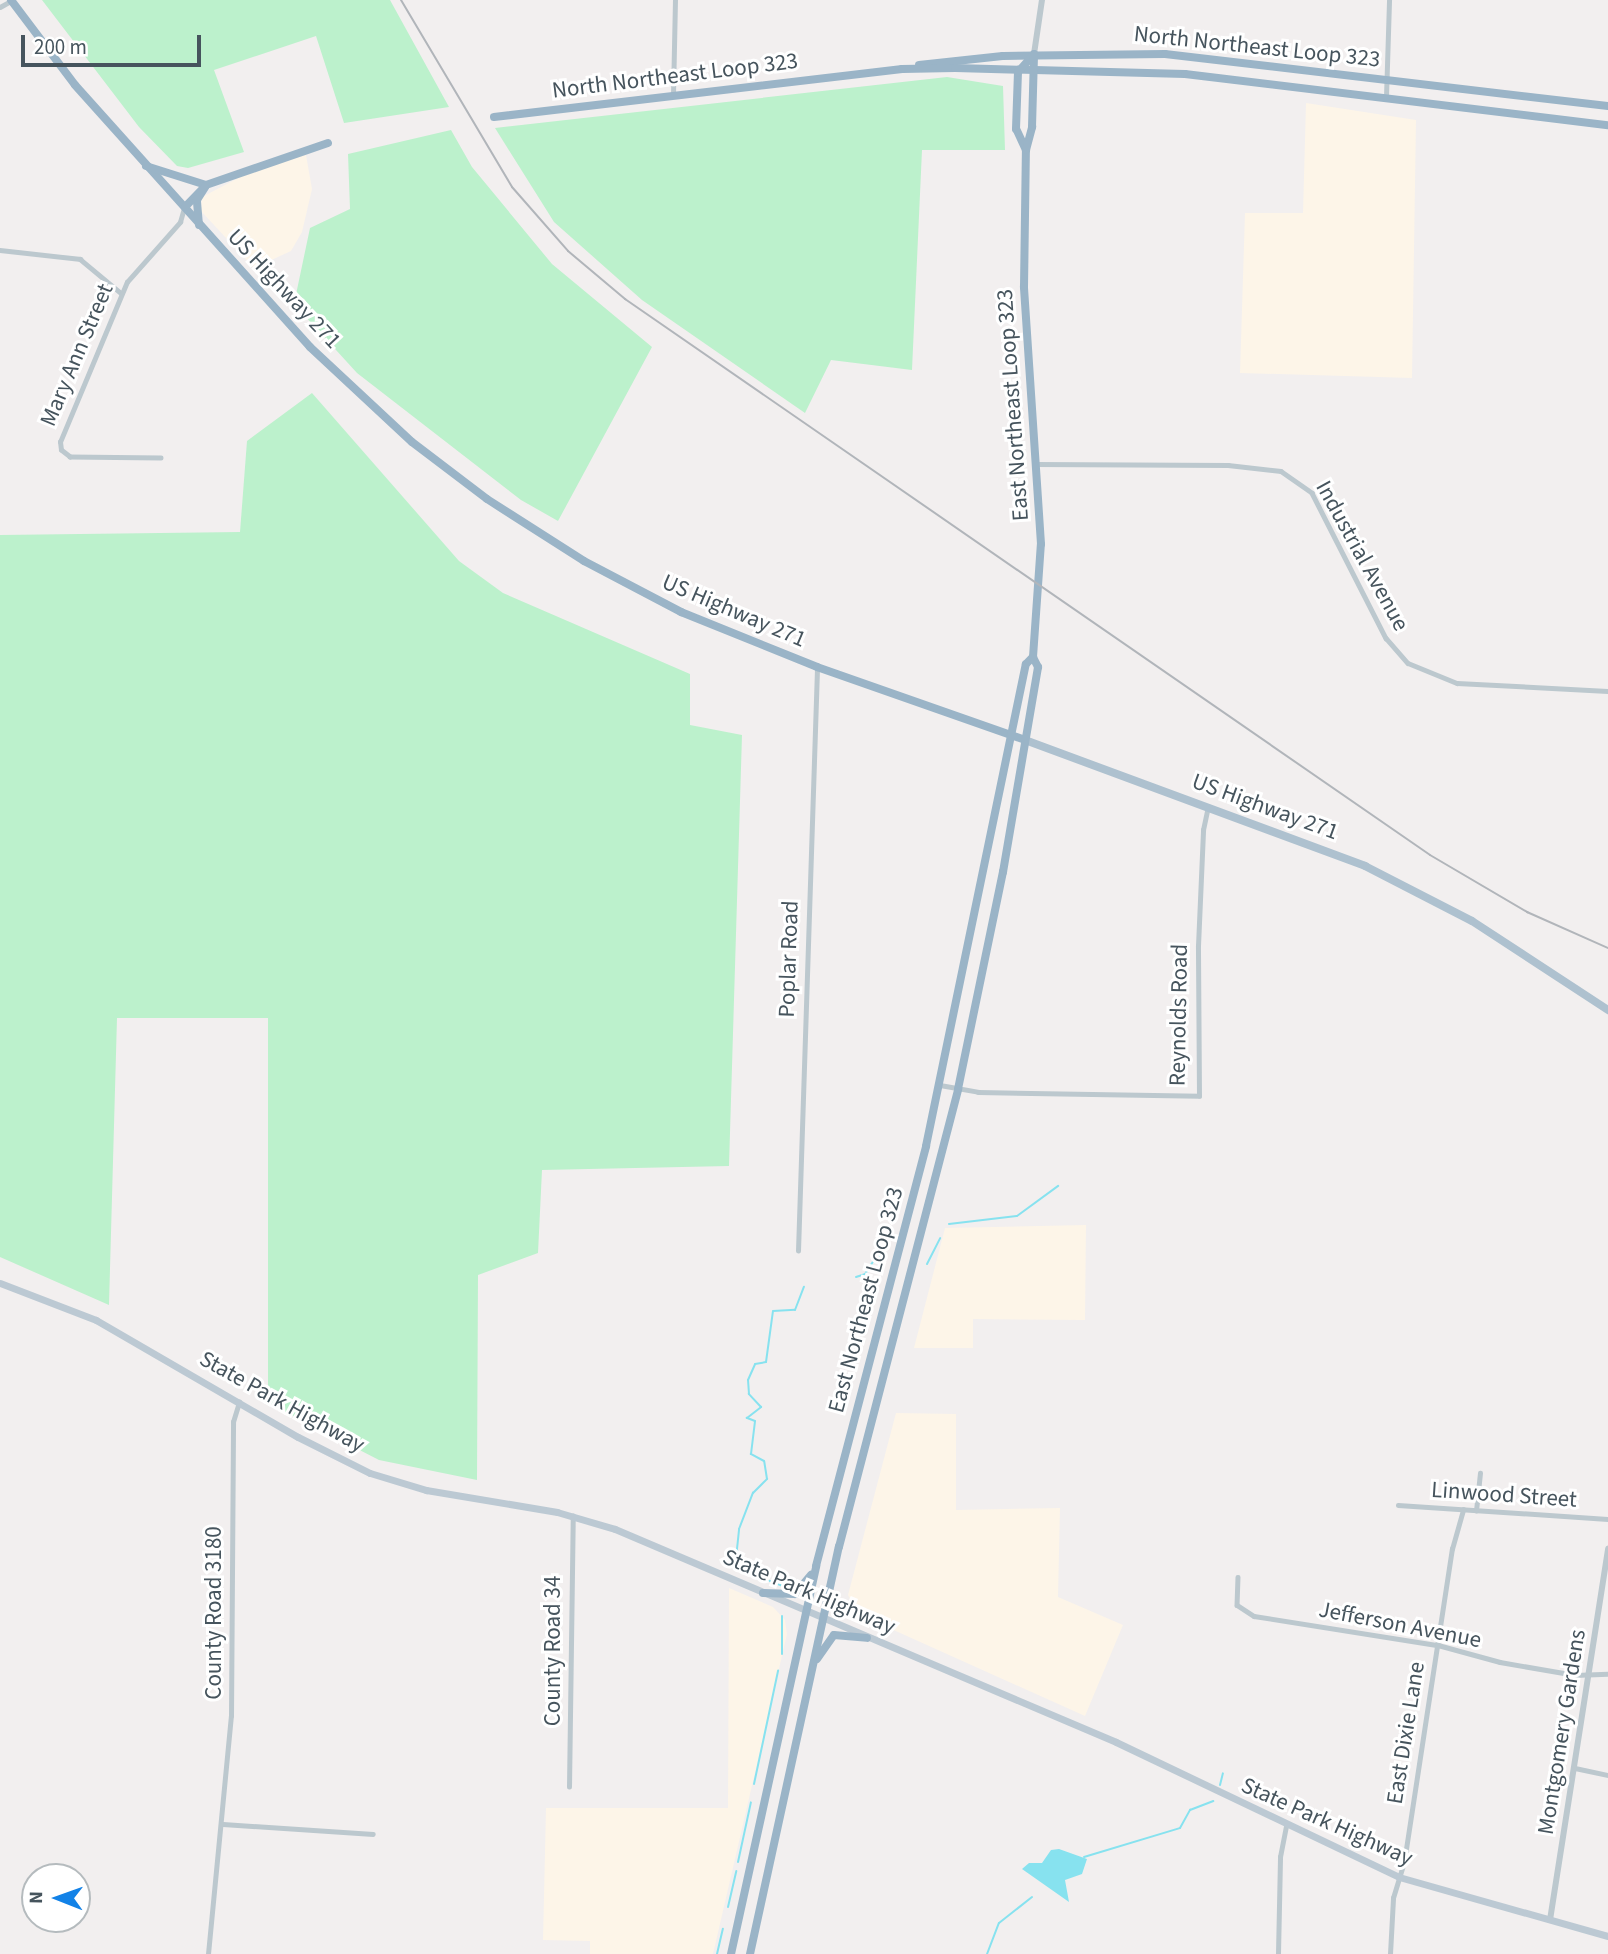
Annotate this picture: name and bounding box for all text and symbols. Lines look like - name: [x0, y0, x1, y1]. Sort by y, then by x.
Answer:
- street label: North Northeast Loop 323: [1132, 20, 1382, 74]
- scale bar: [24, 21, 205, 65]
- text: 200 m: [34, 32, 87, 62]
- street label: North Northeast Loop 323: [550, 47, 800, 105]
- street label: US Highway 271: [221, 223, 347, 355]
- street label: Mary Ann Street: [35, 280, 119, 430]
- street label: East Northeast Loop 323: [991, 288, 1035, 522]
- street label: Industrial Avenue: [1309, 476, 1415, 636]
- street label: US Highway 271: [658, 568, 810, 654]
- street label: US Highway 271: [1188, 768, 1342, 846]
- street label: Poplar Road: [773, 900, 805, 1018]
- street label: Reynolds Road: [1164, 944, 1194, 1086]
- street label: East Northeast Loop 323: [823, 1184, 909, 1416]
- street label: State Park Highway: [195, 1345, 369, 1459]
- street label: Linwood Street: [1430, 1476, 1578, 1514]
- street label: County Road 3180: [200, 1526, 228, 1700]
- street label: State Park Highway: [719, 1543, 899, 1641]
- street label: County Road 34: [539, 1576, 567, 1726]
- street label: Jefferson Avenue: [1316, 1596, 1484, 1654]
- street label: Montgomery Gardens: [1532, 1627, 1592, 1837]
- street label: East Dixie Lane: [1381, 1660, 1431, 1806]
- street label: State Park Highway: [1237, 1772, 1417, 1872]
- north arrow: [21, 1863, 91, 1933]
- text: N: [23, 1891, 50, 1904]

